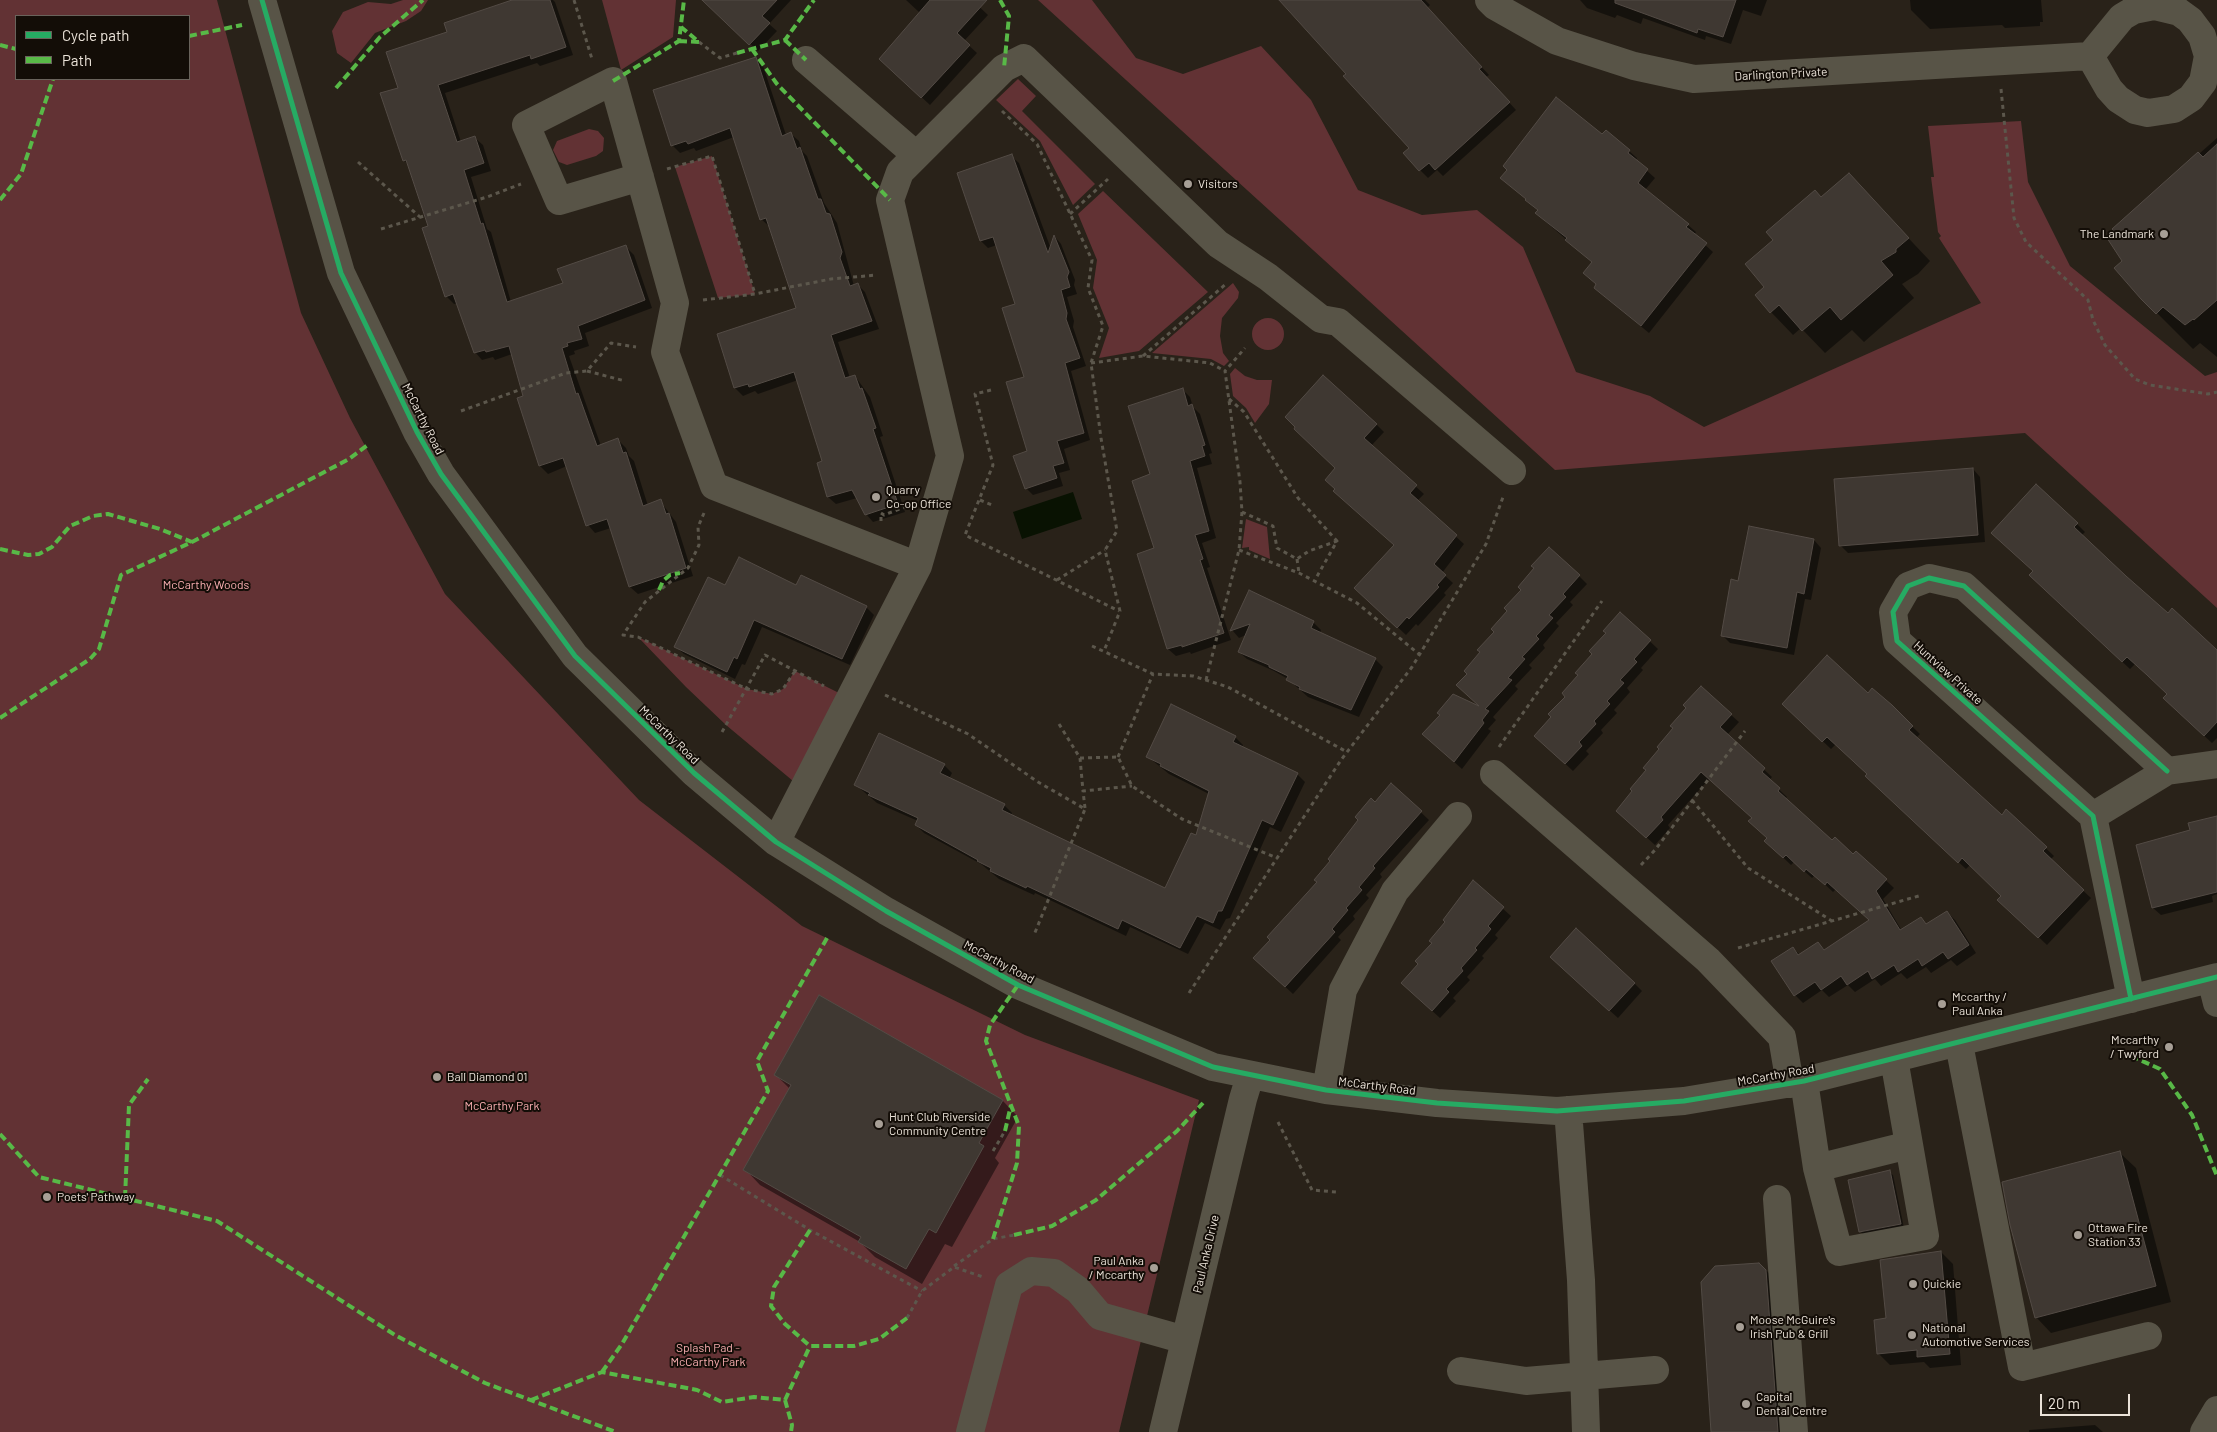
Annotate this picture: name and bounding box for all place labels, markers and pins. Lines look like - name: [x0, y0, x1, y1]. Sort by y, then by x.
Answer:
- place label: Visitors: [1198, 177, 1238, 191]
- marker: Visitors: [1182, 178, 1194, 190]
- place label: The Landmark: [2080, 227, 2154, 241]
- marker: The Landmark: [2158, 228, 2170, 240]
- place label: Quarry Co-op Office: [886, 483, 951, 511]
- marker: Quarry Co-op Office: [870, 491, 882, 503]
- place label: Mccarthy / Paul Anka: [1952, 990, 2007, 1018]
- marker: Mccarthy / Paul Anka: [1936, 998, 1948, 1010]
- place label: Mccarthy / Twyford: [2110, 1033, 2159, 1061]
- marker: Mccarthy / Twyford: [2163, 1041, 2175, 1053]
- place label: Ball Diamond 01: [447, 1070, 527, 1084]
- marker: Ball Diamond 01: [431, 1071, 443, 1083]
- place label: Hunt Club Riverside Community Centre: [889, 1110, 990, 1138]
- marker: Hunt Club Riverside Community Centre: [873, 1118, 885, 1130]
- place label: Poets' Pathway: [57, 1190, 135, 1204]
- marker: Poets' Pathway: [41, 1191, 53, 1203]
- place label: Ottawa Fire Station 33: [2088, 1221, 2148, 1249]
- marker: Ottawa Fire Station 33: [2072, 1229, 2084, 1241]
- place label: Paul Anka / Mccarthy: [1089, 1254, 1144, 1282]
- marker: Paul Anka / Mccarthy: [1148, 1262, 1160, 1274]
- place label: Quickie: [1923, 1277, 1961, 1291]
- marker: Quickie: [1907, 1278, 1919, 1290]
- place label: Moose McGuire's Irish Pub & Grill: [1750, 1313, 1835, 1341]
- marker: Moose McGuire's Irish Pub & Grill: [1734, 1321, 1746, 1333]
- place label: National Automotive Services: [1922, 1321, 2030, 1349]
- marker: National Automotive Services: [1906, 1329, 1918, 1341]
- place label: Capital Dental Centre: [1756, 1390, 1827, 1418]
- marker: Capital Dental Centre: [1740, 1398, 1752, 1410]

